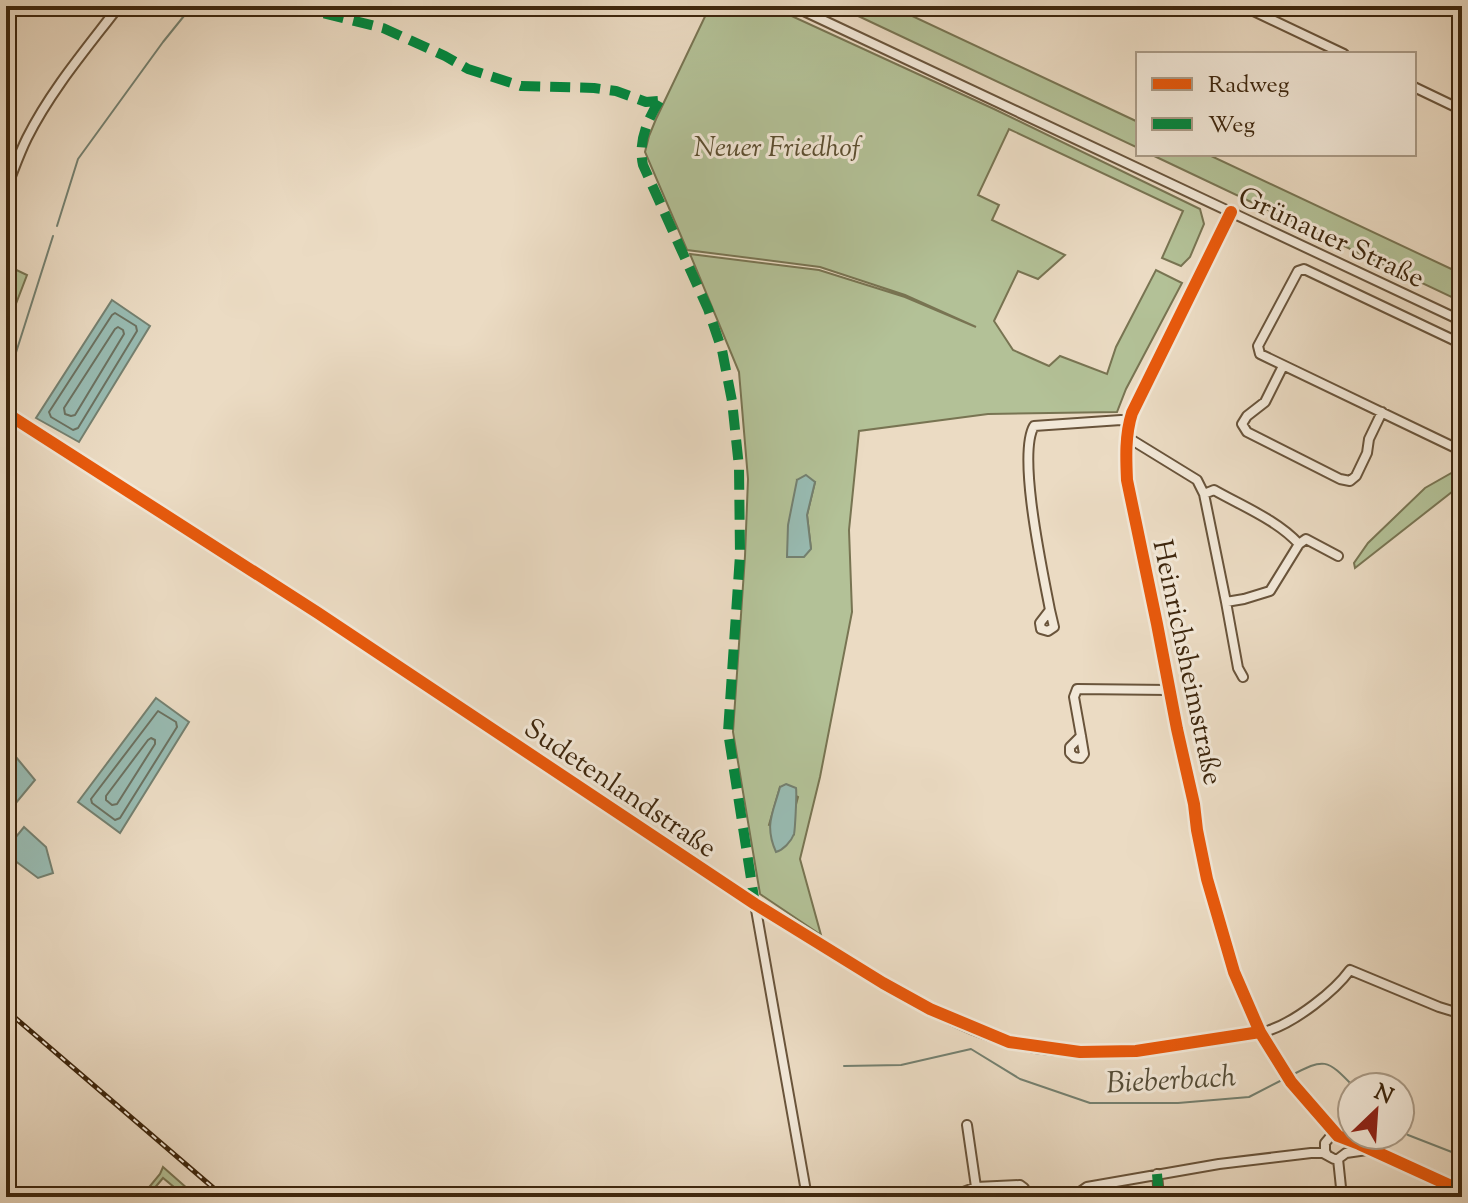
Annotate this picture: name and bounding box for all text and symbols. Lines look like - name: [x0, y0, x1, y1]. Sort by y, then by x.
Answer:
- legend: [1136, 52, 1416, 156]
- text: Radweg: [1208, 69, 1290, 103]
- text: Weg: [1208, 109, 1255, 143]
- park label: Neuer Friedhof: [694, 129, 863, 169]
- street label: Grünauer Straße: [1231, 178, 1431, 299]
- street label: Heinrichsheimstraße: [1141, 536, 1232, 789]
- street label: Sudetenlandstraße: [515, 710, 724, 869]
- water label: Bieberbach: [1105, 1057, 1238, 1106]
- north arrow: [1336, 1071, 1416, 1151]
- text: N: [1368, 1077, 1398, 1114]

